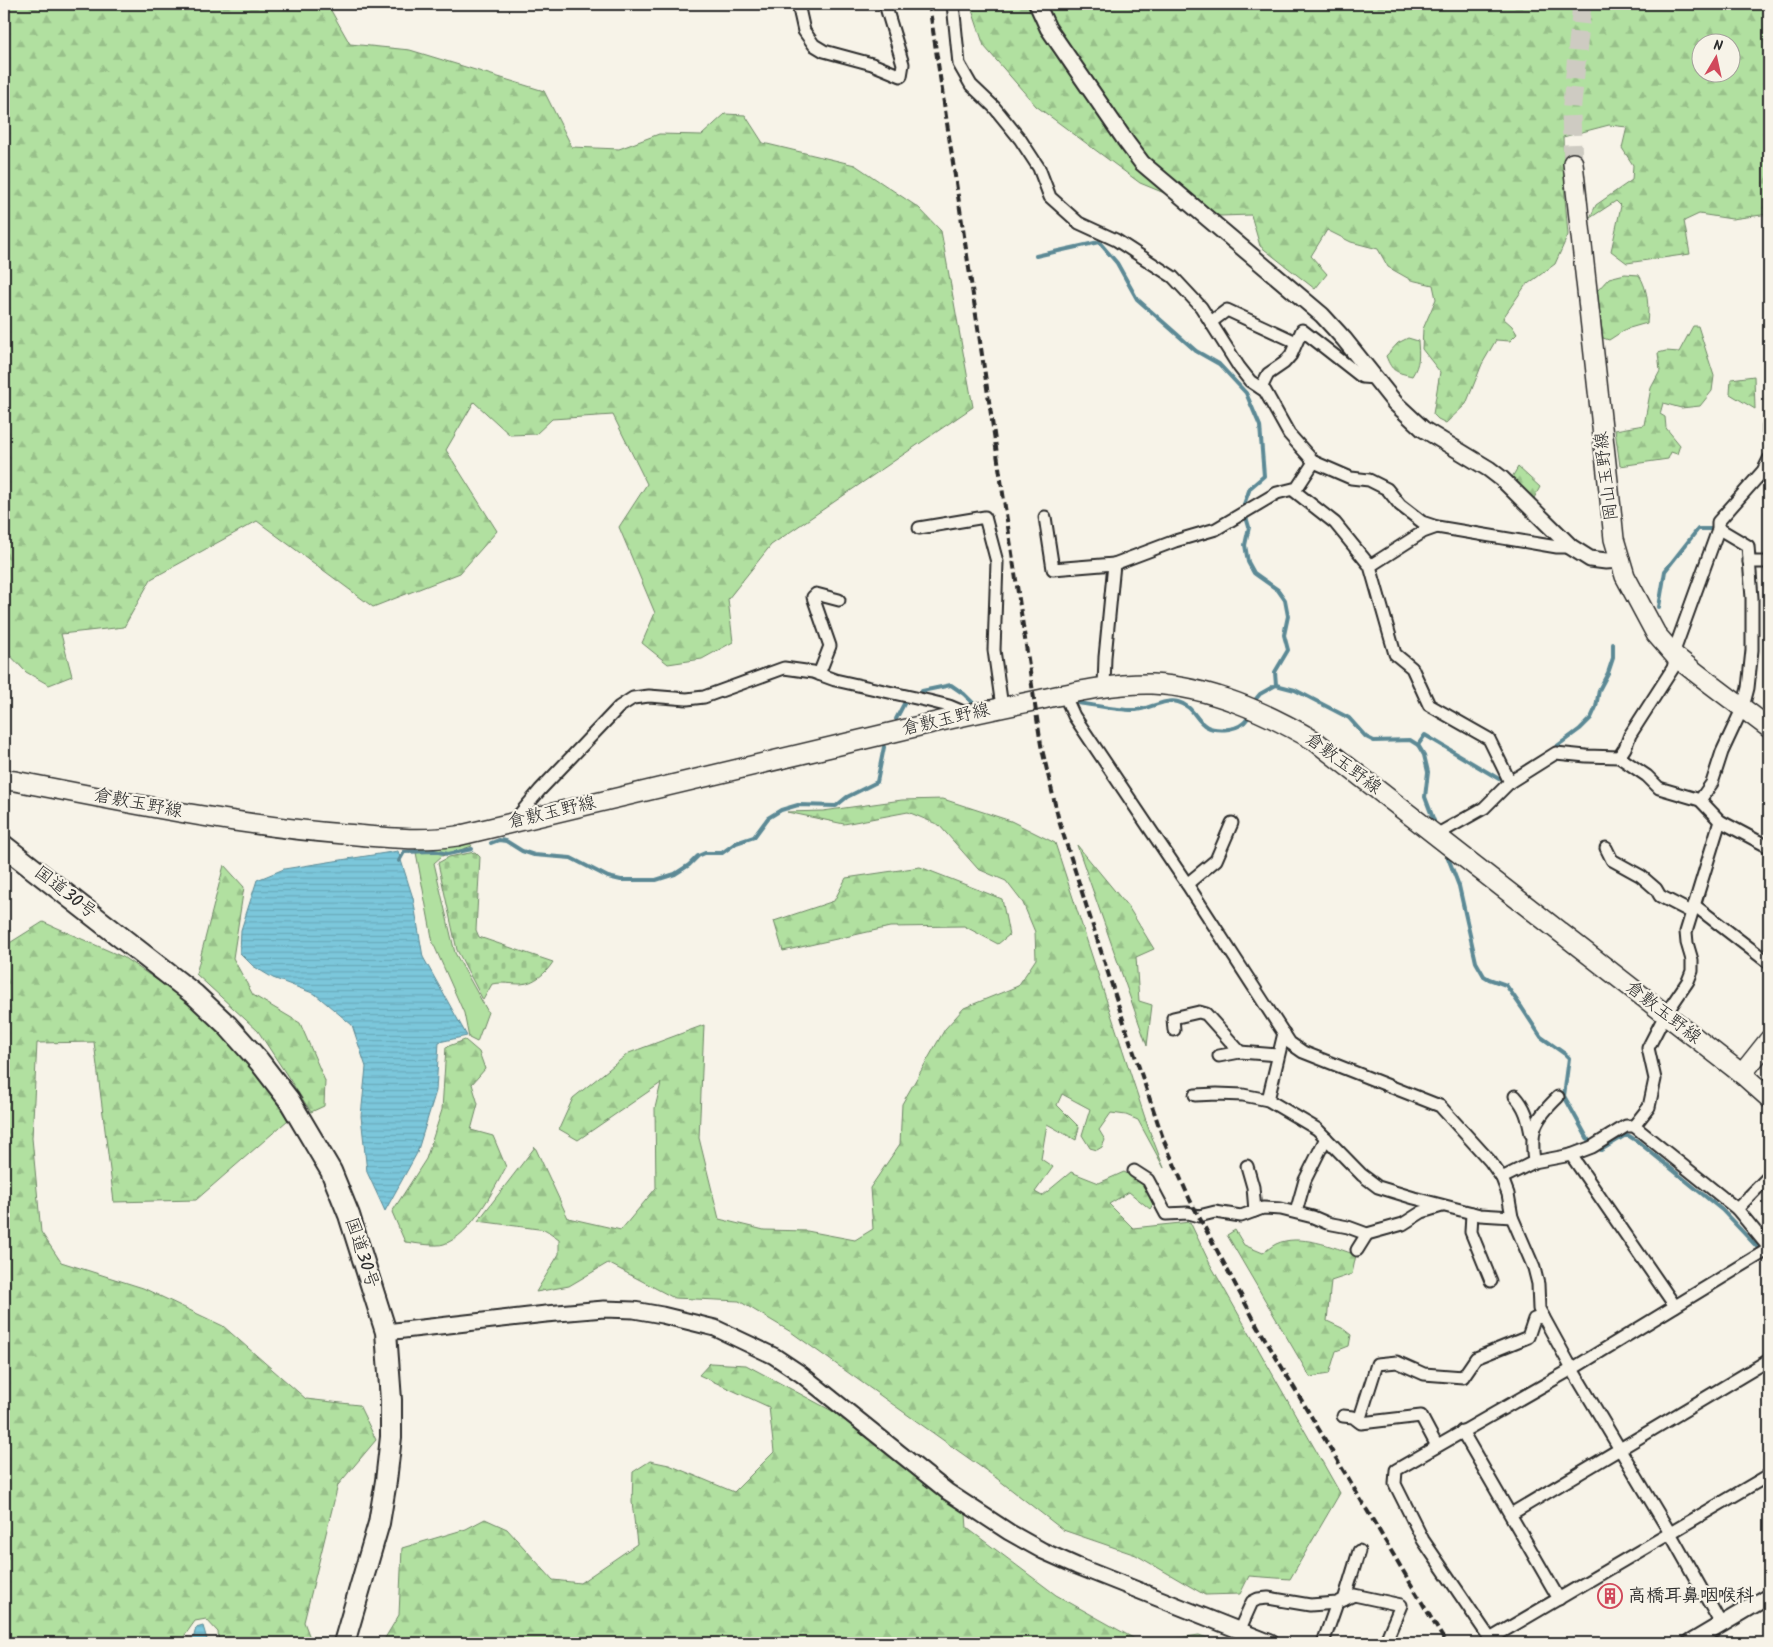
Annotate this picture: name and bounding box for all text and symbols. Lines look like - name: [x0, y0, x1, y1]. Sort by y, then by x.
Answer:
- north arrow: [1690, 32, 1740, 82]
- text: N: [1712, 35, 1724, 58]
- street label: 岡山玉野線: [1587, 430, 1627, 522]
- street label: 倉敷玉野線: [899, 696, 993, 744]
- street label: 倉敷玉野線: [1298, 725, 1388, 803]
- street label: 倉敷玉野線: [91, 781, 185, 827]
- street label: 倉敷玉野線: [505, 789, 599, 837]
- street label: 国道30号: [27, 859, 103, 927]
- street label: 倉敷玉野線: [1619, 974, 1707, 1052]
- street label: 国道30号: [336, 1214, 386, 1292]
- place label: 高橋耳鼻咽喉科: [1628, 1582, 1754, 1611]
- building icon: 高橋耳鼻咽喉科: [1597, 1583, 1623, 1609]

